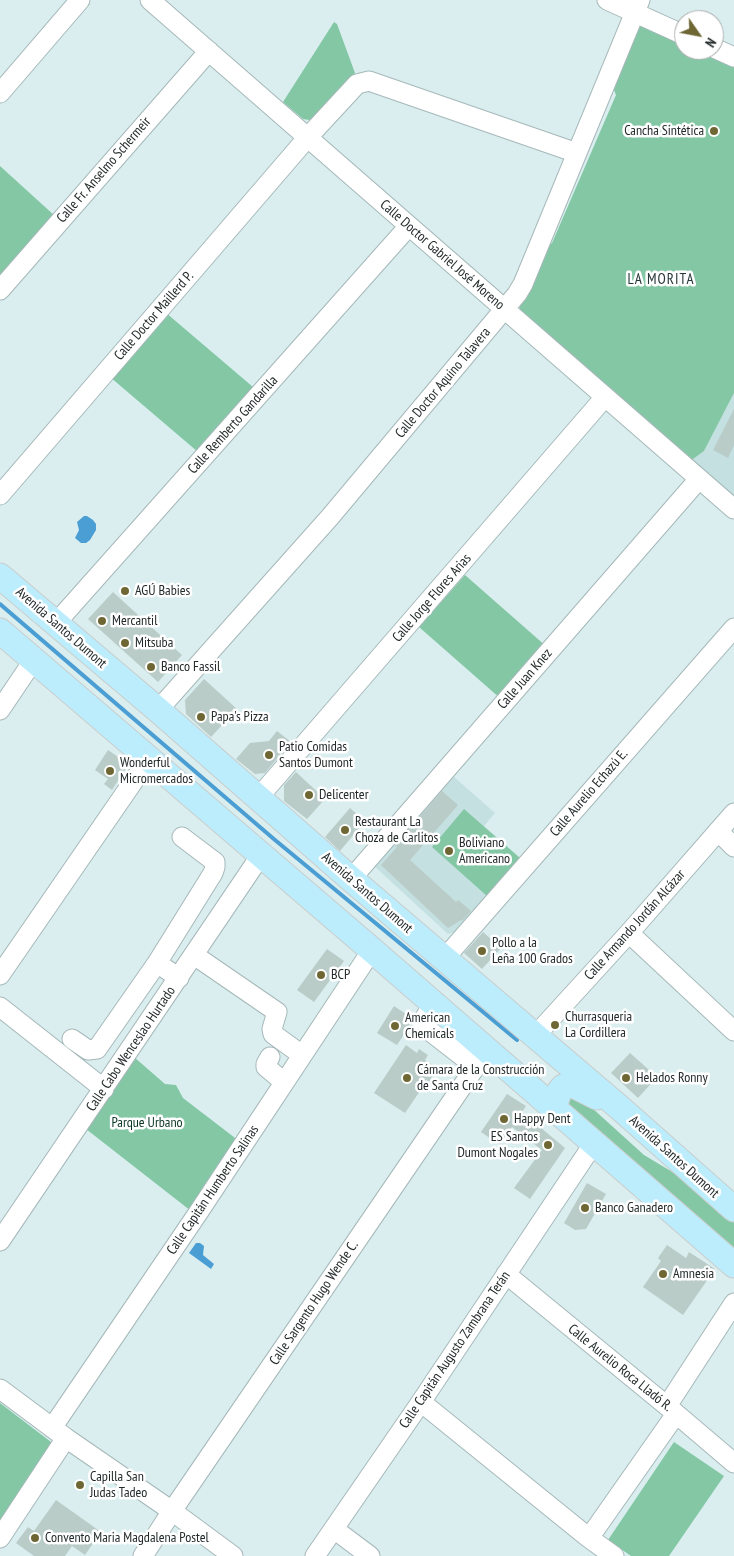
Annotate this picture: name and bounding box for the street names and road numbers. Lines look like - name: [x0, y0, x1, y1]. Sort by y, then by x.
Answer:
- street label: Calle Fr. Anselmo Schermeir: [53, 114, 155, 226]
- street label: Calle Doctor Gabriel José Moreno: [376, 196, 508, 314]
- street label: Calle Doctor Maillerd P.: [111, 268, 197, 364]
- street label: Calle Doctor Aquino Talavera: [392, 324, 494, 442]
- street label: Calle Remberto Gandarilla: [185, 372, 281, 478]
- street label: Calle Jorge Flores Arias: [389, 550, 475, 646]
- street label: Avenida Santos Dumont: [12, 584, 110, 672]
- street label: Calle Juan Knez: [494, 645, 556, 713]
- street label: Calle Aurelio Echazú E.: [547, 746, 631, 840]
- street label: Avenida Santos Dumont: [318, 849, 416, 937]
- street label: Calle Armando Jordán Alcázar: [581, 866, 689, 984]
- street label: Calle Cabo Wenceslao Hurtado: [83, 983, 179, 1115]
- street label: Avenida Santos Dumont: [626, 1112, 722, 1202]
- street label: Calle Capitán Humberto Salinas: [163, 1122, 263, 1258]
- street label: Calle Sargento Hugo Wende C.: [266, 1238, 362, 1368]
- street label: Calle Capitán Augusto Zambrana Terán: [396, 1268, 514, 1432]
- street label: Calle Aurelio Roca Lladó R.: [564, 1321, 676, 1415]

